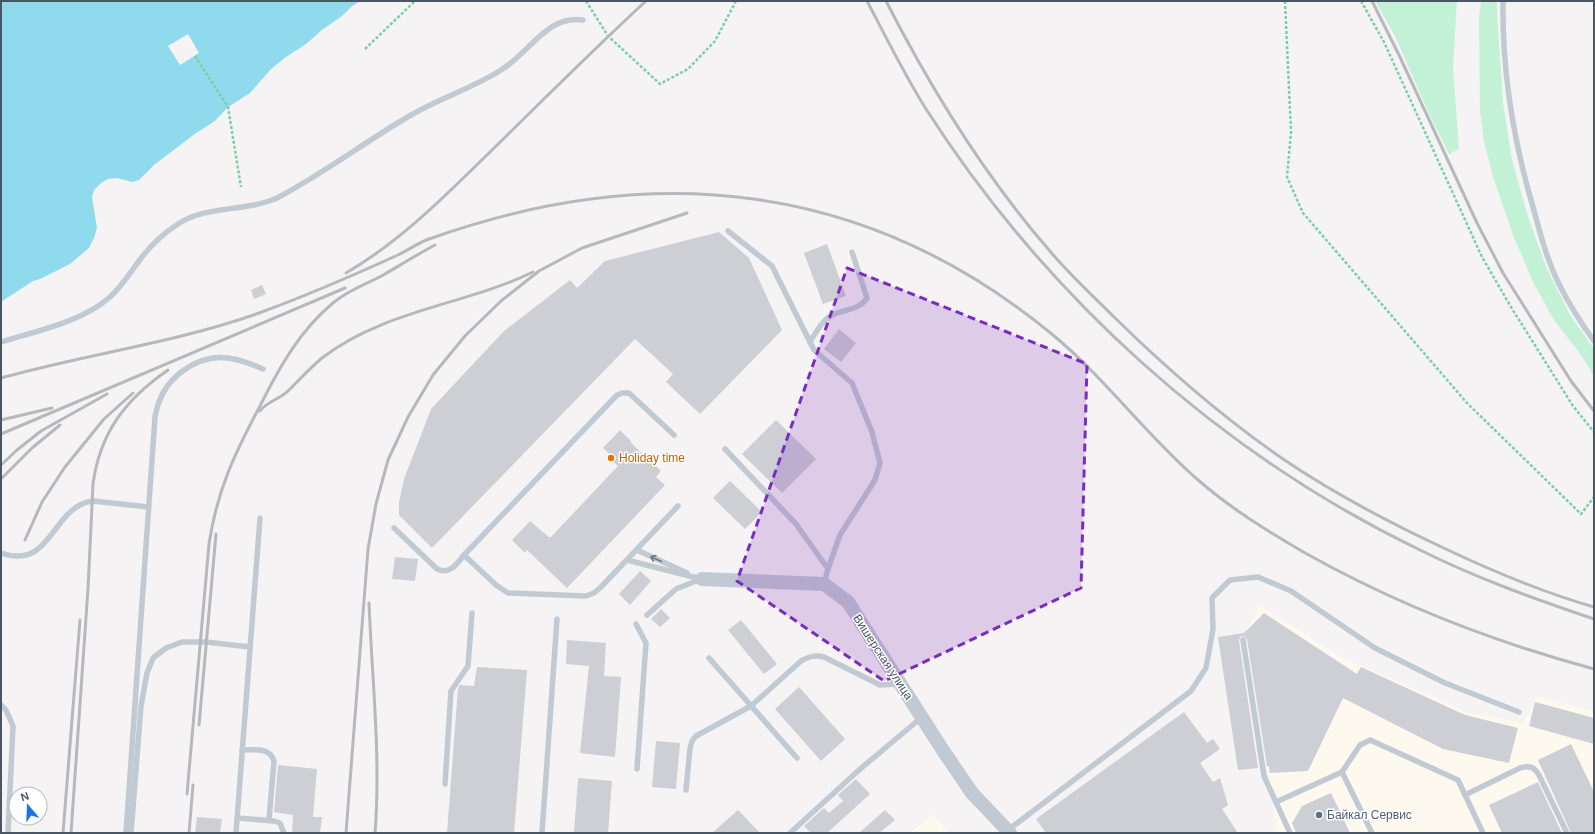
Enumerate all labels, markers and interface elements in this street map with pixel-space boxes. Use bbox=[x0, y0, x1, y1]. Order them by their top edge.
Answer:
place label: Holiday time bbox=[619, 451, 685, 465]
marker: Holiday time bbox=[606, 453, 616, 463]
one-way arrow bbox=[651, 555, 663, 562]
street label: Вишерская улица bbox=[850, 612, 916, 702]
north arrow bbox=[8, 786, 48, 826]
text: N bbox=[19, 790, 31, 804]
place label: Байкал Сервис bbox=[1327, 808, 1412, 822]
marker: Байкал Сервис bbox=[1314, 810, 1324, 820]

